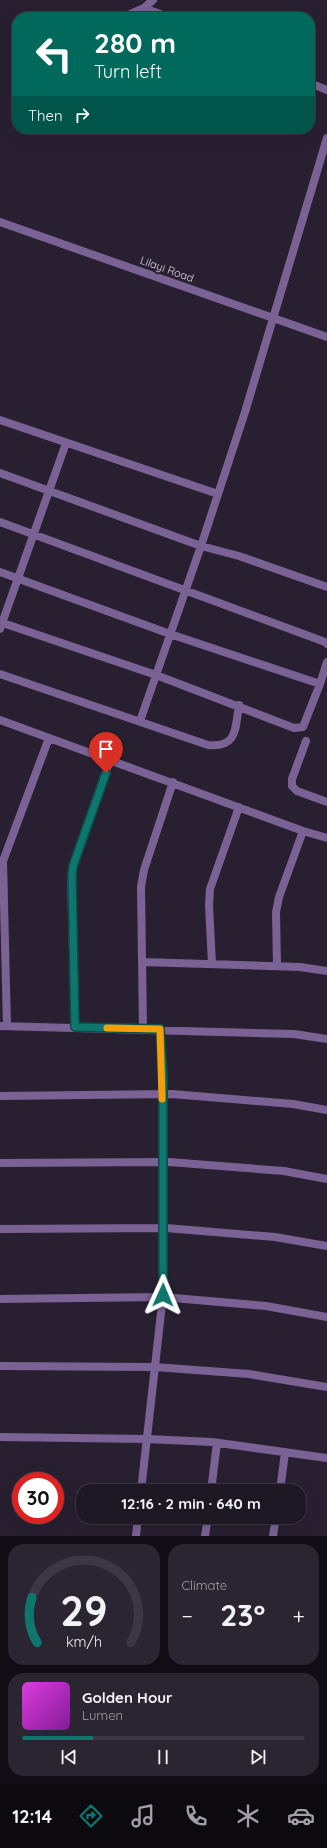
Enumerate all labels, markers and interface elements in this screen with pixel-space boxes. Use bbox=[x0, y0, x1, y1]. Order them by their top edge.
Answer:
text: 280 m bbox=[94, 25, 176, 60]
icon: left bbox=[28, 28, 80, 80]
text: Turn left bbox=[94, 60, 162, 83]
icon: right bbox=[71, 104, 93, 126]
text: Then bbox=[28, 106, 63, 125]
street label: Lilayi Road bbox=[138, 253, 196, 285]
pin bbox=[89, 732, 123, 773]
icon: arrive bbox=[95, 738, 117, 760]
position arrow bbox=[142, 1274, 184, 1316]
speed limit sign: 30 bbox=[12, 1472, 64, 1524]
text: 12:16 · 2 min · 640 m bbox=[121, 1494, 261, 1513]
text: Climate bbox=[182, 1577, 227, 1593]
text: 29 bbox=[60, 1583, 107, 1635]
text: 23° bbox=[220, 1596, 265, 1634]
text: − bbox=[182, 1602, 193, 1630]
text: + bbox=[293, 1602, 305, 1630]
text: km/h bbox=[66, 1632, 102, 1650]
text: Golden Hour bbox=[82, 1688, 173, 1707]
text: Lumen bbox=[82, 1707, 123, 1723]
icon: previous bbox=[58, 1746, 80, 1768]
icon: pause bbox=[152, 1746, 174, 1768]
icon: next bbox=[247, 1746, 269, 1768]
icon: directions bbox=[77, 1802, 105, 1830]
icon: music bbox=[129, 1802, 157, 1830]
icon: phone bbox=[182, 1802, 210, 1830]
icon: climate bbox=[234, 1802, 262, 1830]
icon: car bbox=[287, 1802, 315, 1830]
text: 12:14 bbox=[12, 1805, 52, 1828]

